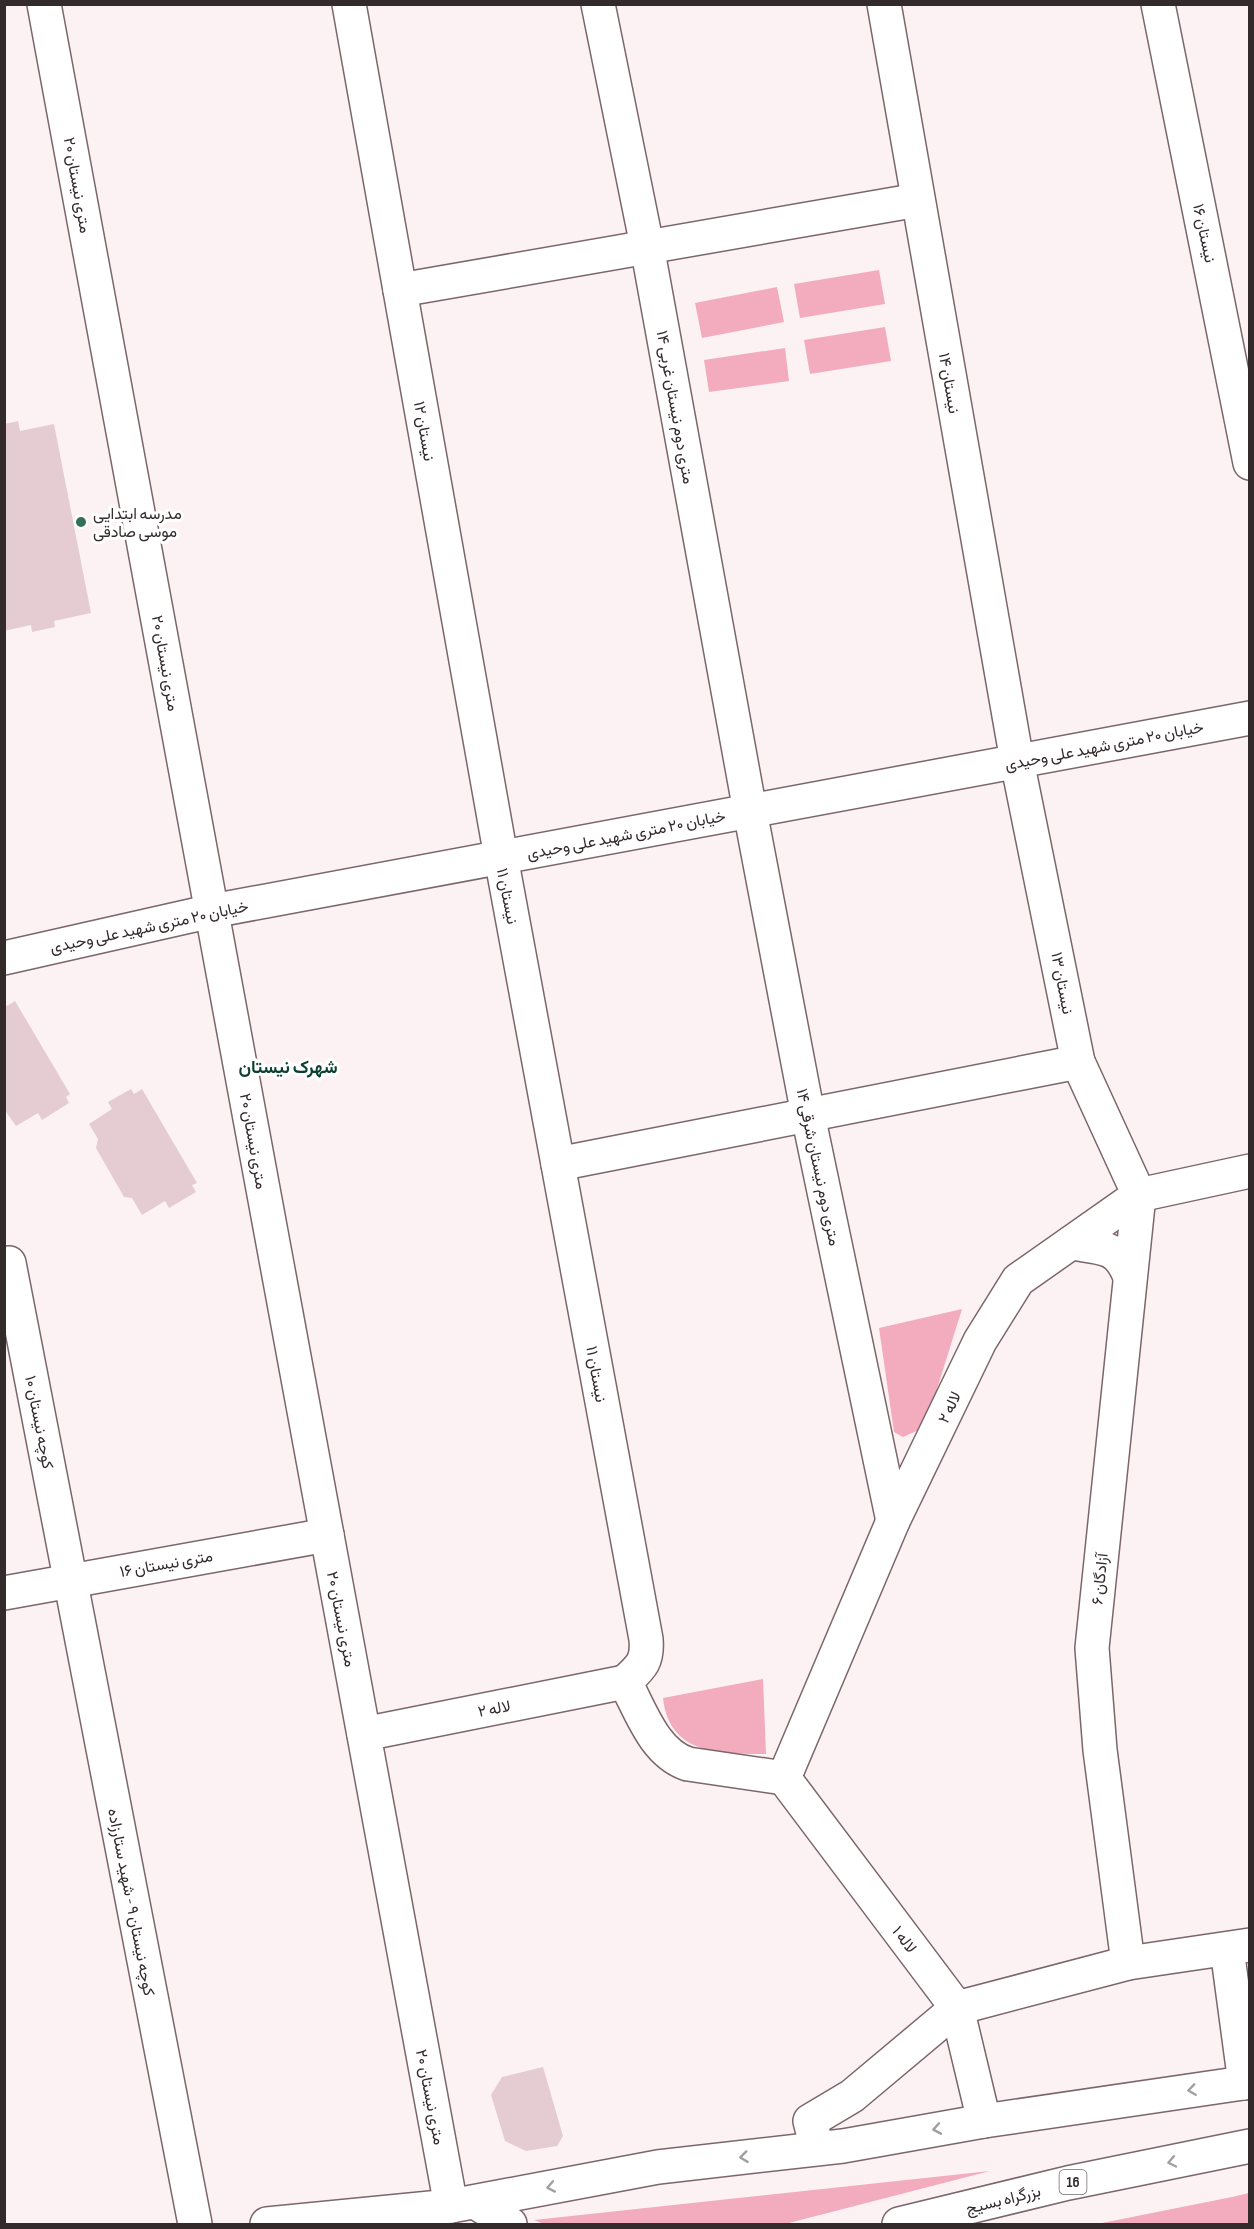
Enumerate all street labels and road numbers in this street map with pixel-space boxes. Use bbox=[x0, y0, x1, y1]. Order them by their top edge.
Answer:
street label: ۲۰ متری نیستان bbox=[59, 136, 94, 235]
street label: نیستان ۱۶ bbox=[1188, 202, 1219, 265]
street label: ۱۴ متری دوم نیستان غربی bbox=[652, 329, 697, 486]
street label: نیستان ۱۴ bbox=[934, 351, 963, 415]
street label: نیستان ۱۲ bbox=[409, 400, 438, 463]
street label: ۲۰ متری نیستان bbox=[147, 614, 182, 713]
street label: خیابان ۲۰ متری شهید علی وحیدی bbox=[1003, 718, 1206, 775]
street label: خیابان ۲۰ متری شهید علی وحیدی bbox=[525, 807, 728, 864]
street label: نیستان ۱۱ bbox=[492, 867, 521, 926]
street label: خیابان ۲۰ متری شهید علی وحیدی bbox=[48, 897, 250, 958]
street label: نیستان ۱۳ bbox=[1046, 951, 1077, 1016]
street label: ۱۴ متری دوم نیستان شرقی bbox=[792, 1087, 843, 1248]
street label: ۲۰ متری نیستان bbox=[235, 1092, 270, 1191]
street label: نیستان ۱۱ bbox=[581, 1345, 610, 1404]
street label: کوچه نیستان ۱۰ bbox=[19, 1374, 57, 1471]
street label: لاله ۲ bbox=[935, 1389, 966, 1427]
street label: ۱۶ متری نیستان bbox=[118, 1547, 214, 1582]
street label: آزادگان ۶ bbox=[1088, 1551, 1113, 1606]
street label: ۲۰ متری نیستان bbox=[322, 1570, 359, 1669]
street label: لاله ۲ bbox=[476, 1697, 512, 1722]
street label: کوچه نیستان ۹ - شهید ستارزاده bbox=[102, 1807, 158, 1998]
street label: لاله ۱ bbox=[887, 1923, 920, 1957]
street label: ۲۰ متری نیستان bbox=[411, 2048, 448, 2147]
road number: 16 bbox=[1060, 2170, 1086, 2194]
street label: بزرگراه بسیج bbox=[964, 2182, 1043, 2220]

